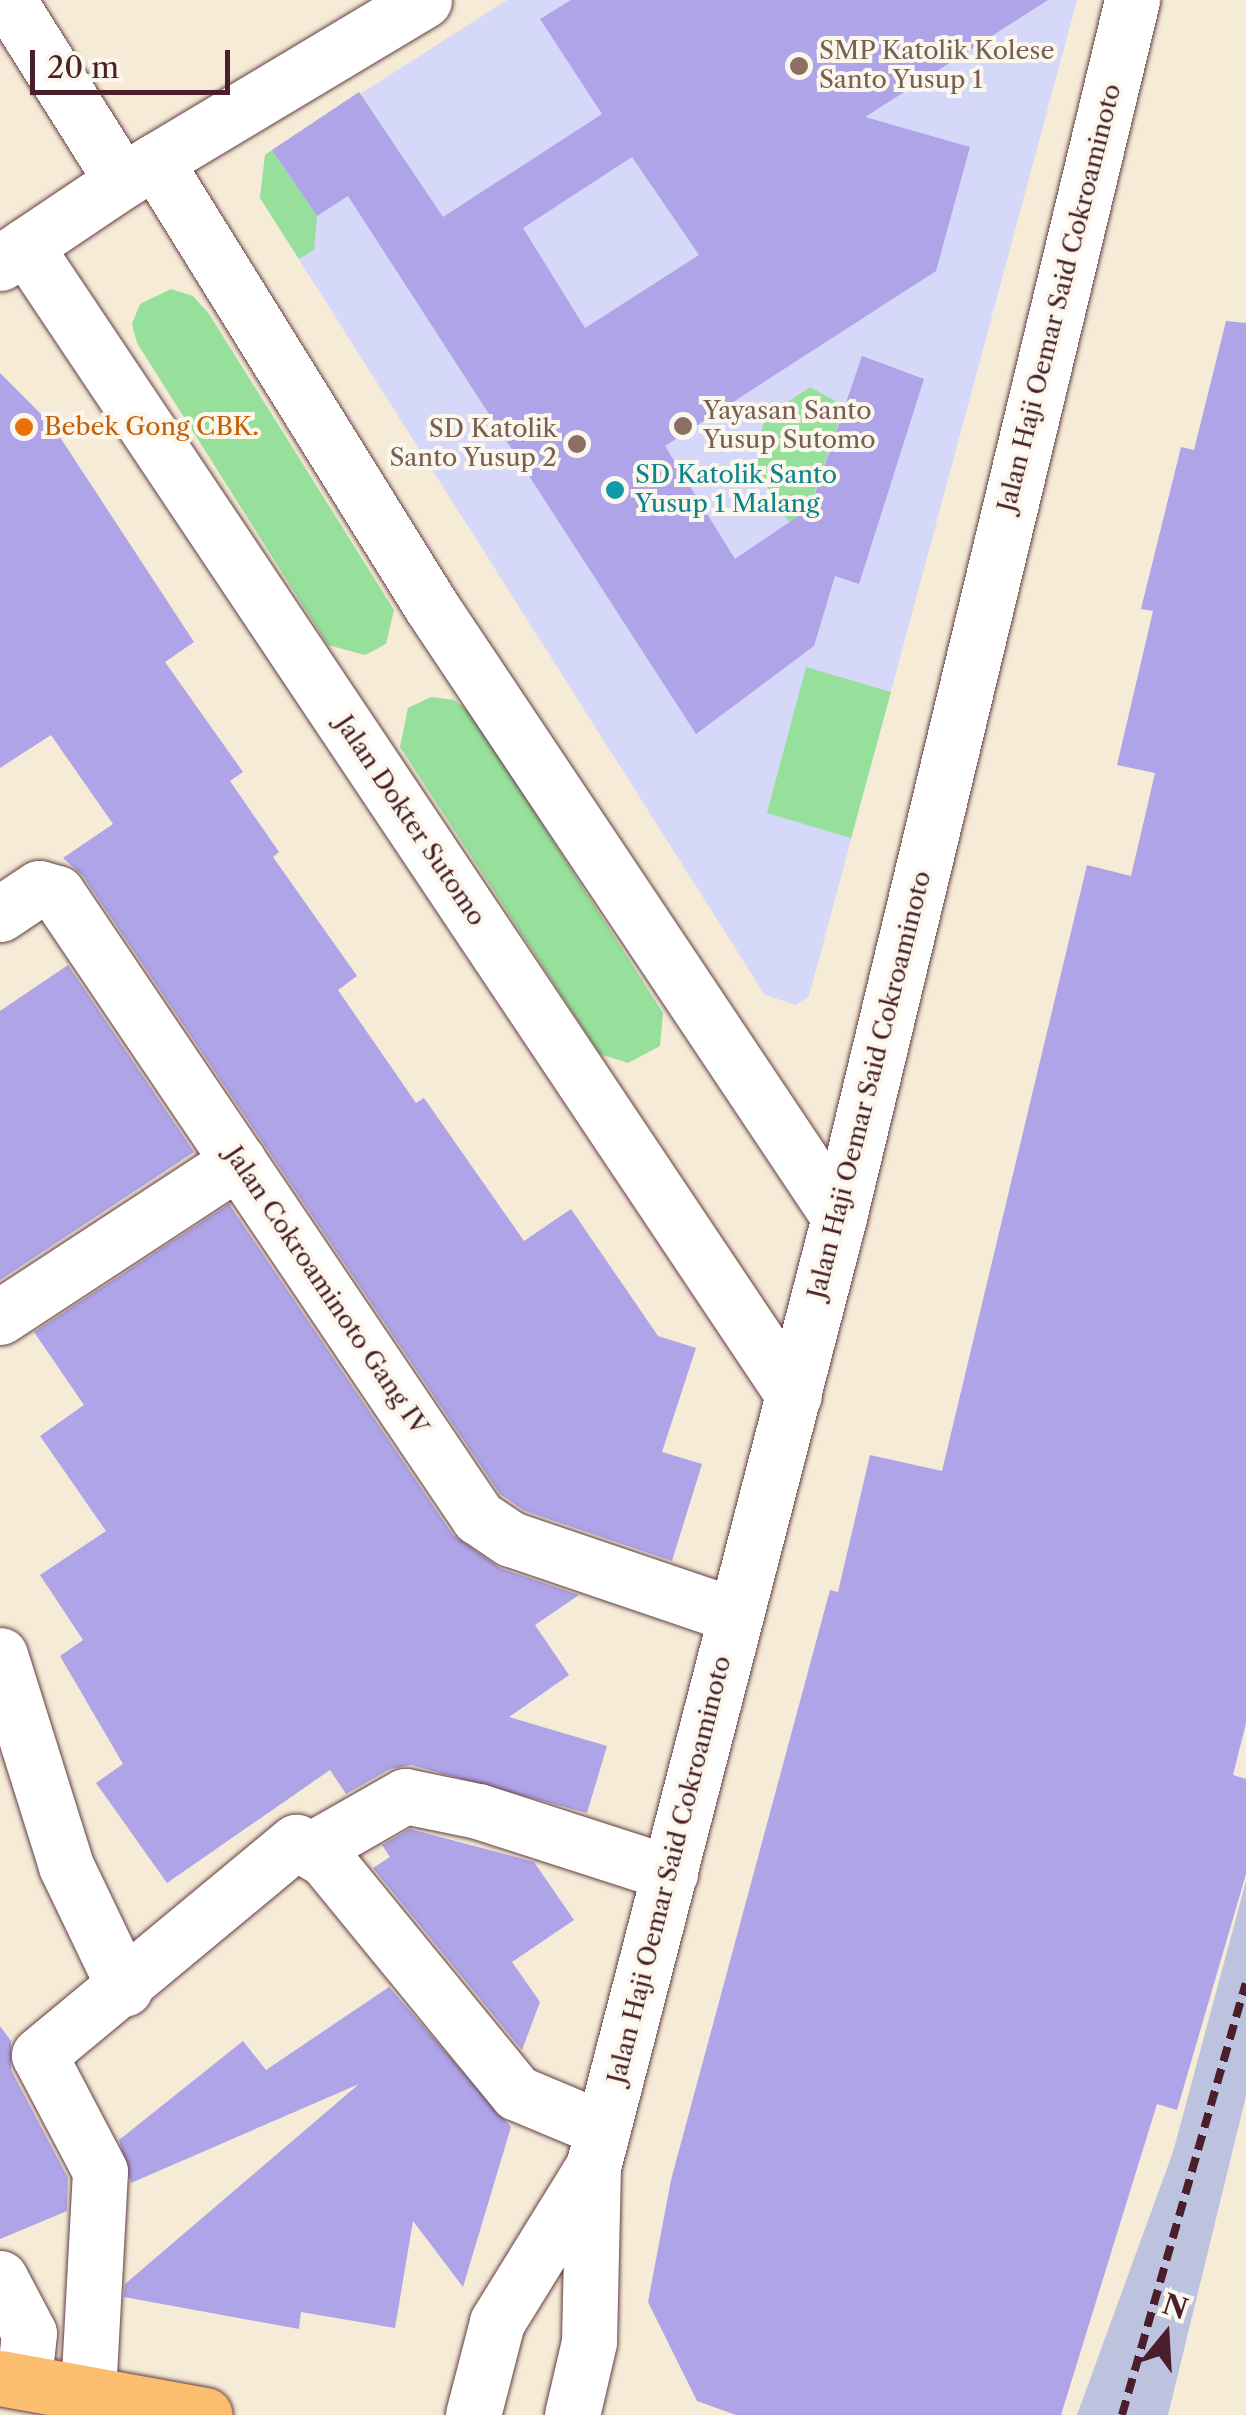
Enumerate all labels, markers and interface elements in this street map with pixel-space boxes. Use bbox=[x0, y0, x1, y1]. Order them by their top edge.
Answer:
scale bar bbox=[35, 30, 235, 92]
place label: SMP Katolik Kolese Santo Yusup 1 bbox=[819, 37, 1056, 96]
text: 20 m bbox=[47, 49, 119, 86]
marker: SMP Katolik Kolese Santo Yusup 1 bbox=[788, 55, 810, 77]
street label: Jalan Haji Oemar Said Cokroaminoto bbox=[992, 81, 1128, 515]
place label: Yayasan Santo Yusup Sutomo bbox=[703, 397, 876, 456]
place label: Bebek Gong CBK. bbox=[44, 412, 259, 442]
place label: SD Katolik Santo Yusup 2 bbox=[389, 415, 557, 474]
marker: Yayasan Santo Yusup Sutomo bbox=[672, 415, 694, 437]
marker: Bebek Gong CBK. bbox=[13, 416, 35, 438]
marker: SD Katolik Santo Yusup 2 bbox=[566, 433, 588, 455]
place label: SD Katolik Santo Yusup 1 Malang bbox=[635, 461, 838, 520]
marker: SD Katolik Santo Yusup 1 Malang bbox=[604, 479, 626, 501]
street label: Jalan Dokter Sutomo bbox=[328, 710, 492, 932]
street label: Jalan Haji Oemar Said Cokroaminoto bbox=[802, 868, 938, 1302]
street label: Jalan Cokroaminoto Gang IV bbox=[218, 1141, 434, 1441]
street label: Jalan Haji Oemar Said Cokroaminoto bbox=[602, 1653, 738, 2087]
north arrow bbox=[1116, 2285, 1216, 2385]
text: N bbox=[1158, 2287, 1192, 2326]

